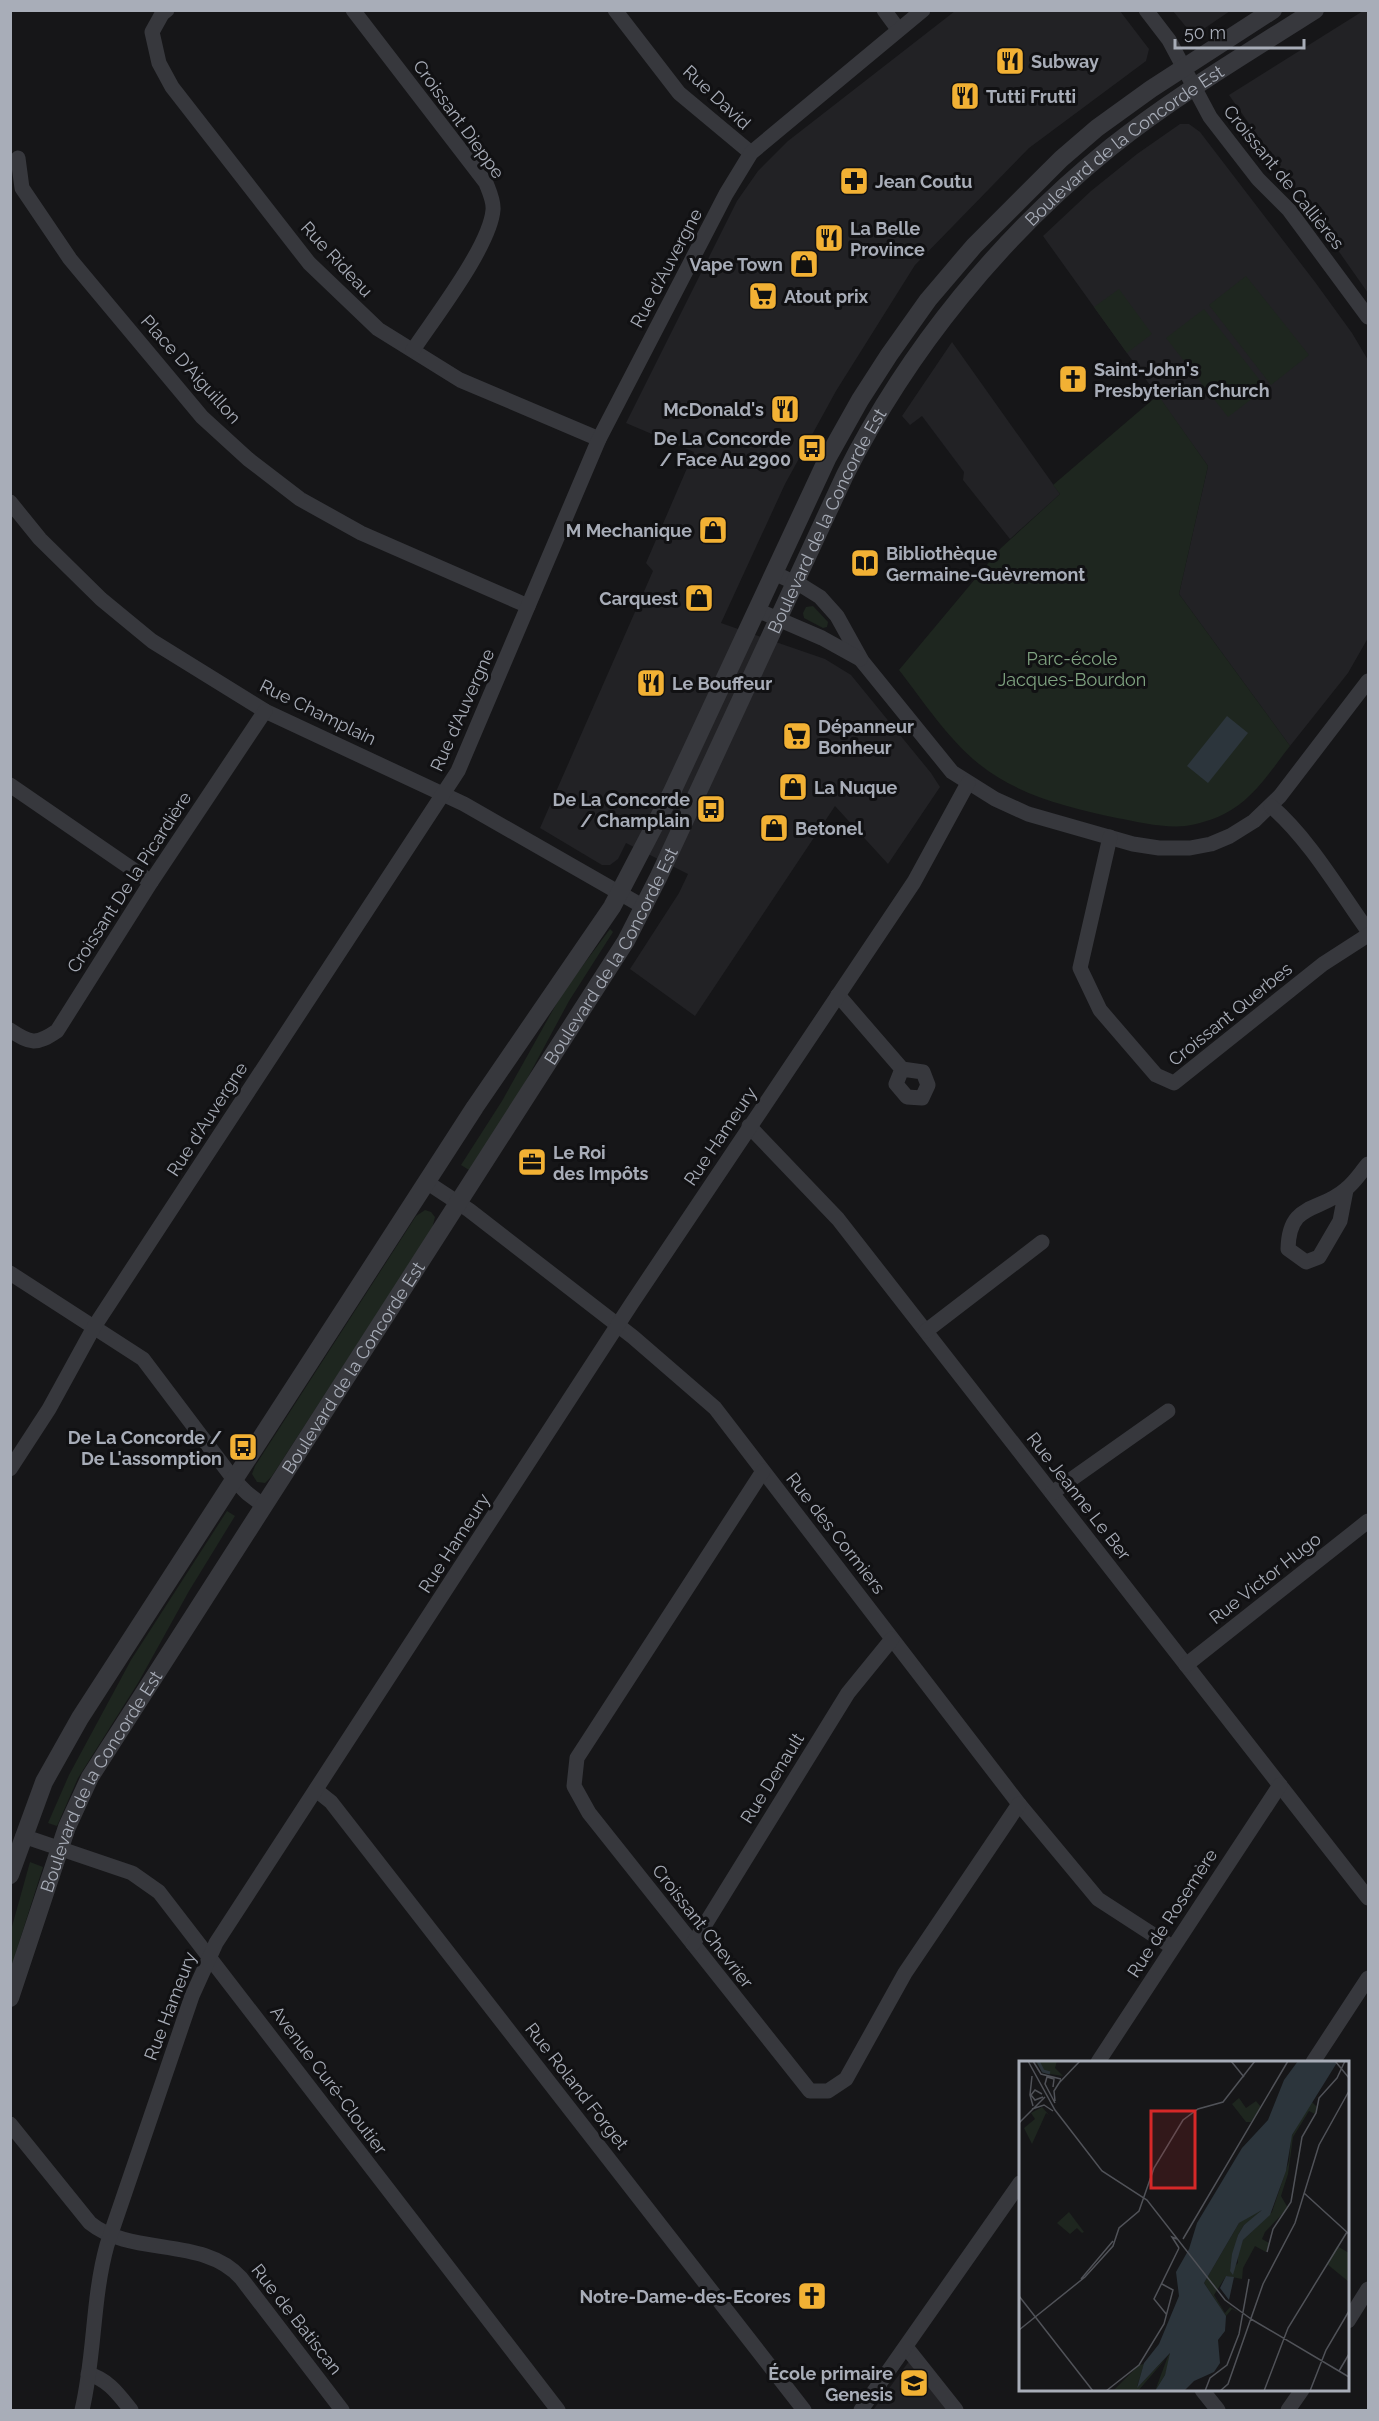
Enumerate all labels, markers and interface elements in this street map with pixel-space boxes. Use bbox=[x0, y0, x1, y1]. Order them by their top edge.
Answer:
scale bar bbox=[1175, 12, 1304, 50]
text: 50 m bbox=[1184, 22, 1226, 43]
restaurant icon: Subway bbox=[994, 45, 1026, 77]
place label: Subway bbox=[1031, 51, 1099, 72]
street label: Croissant Dieppe bbox=[409, 56, 509, 183]
street label: Boulevard de la Concorde Est bbox=[1020, 60, 1227, 230]
street label: Rue David bbox=[679, 61, 755, 133]
restaurant icon: Tutti Frutti bbox=[949, 80, 981, 112]
place label: Tutti Frutti bbox=[986, 86, 1076, 107]
street label: Croissant de Callières bbox=[1219, 101, 1349, 254]
pharmacy icon: Jean Coutu bbox=[838, 165, 870, 197]
place label: Jean Coutu bbox=[875, 171, 972, 192]
street label: Rue d'Auvergne bbox=[626, 205, 706, 331]
street label: Rue Rideau bbox=[297, 217, 377, 301]
place label: La Belle Province bbox=[850, 218, 925, 260]
restaurant icon: La Belle Province bbox=[813, 222, 845, 254]
shop icon: Vape Town bbox=[788, 248, 820, 280]
place label: Vape Town bbox=[690, 254, 783, 275]
supermarket icon: Atout prix bbox=[747, 280, 779, 312]
place label: Atout prix bbox=[784, 286, 869, 307]
street label: Place D'Aiguillon bbox=[137, 310, 245, 428]
place label: Saint-John's Presbyterian Church bbox=[1094, 359, 1270, 401]
church icon: Saint-John's Presbyterian Church bbox=[1057, 363, 1089, 395]
restaurant icon: McDonald's bbox=[769, 393, 801, 425]
place label: McDonald's bbox=[663, 399, 764, 420]
street label: Boulevard de la Concorde Est bbox=[763, 404, 890, 636]
place label: De La Concorde / Face Au 2900 bbox=[654, 428, 791, 470]
bus stop icon: De La Concorde / Face Au 2900 bbox=[796, 432, 828, 464]
shop icon: M Mechanique bbox=[697, 514, 729, 546]
place label: M Mechanique bbox=[566, 520, 692, 541]
place label: Bibliothèque Germaine-Guèvremont bbox=[886, 543, 1085, 585]
library icon: Bibliothèque Germaine-Guèvremont bbox=[849, 547, 881, 579]
shop icon: Carquest bbox=[683, 582, 715, 614]
place label: Carquest bbox=[599, 588, 678, 609]
street label: Rue d'Auvergne bbox=[426, 645, 499, 774]
park label: Parc-école Jacques-Bourdon bbox=[998, 648, 1146, 690]
restaurant icon: Le Bouffeur bbox=[635, 667, 667, 699]
place label: Le Bouffeur bbox=[672, 673, 772, 694]
street label: Rue Champlain bbox=[256, 675, 380, 749]
place label: Dépanneur Bonheur bbox=[818, 716, 914, 758]
supermarket icon: Dépanneur Bonheur bbox=[781, 720, 813, 752]
shop icon: La Nuque bbox=[777, 771, 809, 803]
place label: La Nuque bbox=[814, 777, 898, 798]
street label: Croissant De la Picardière bbox=[63, 787, 196, 976]
place label: De La Concorde / Champlain bbox=[553, 789, 690, 831]
bus stop icon: De La Concorde / Champlain bbox=[695, 793, 727, 825]
shop icon: Betonel bbox=[758, 812, 790, 844]
place label: Betonel bbox=[795, 818, 863, 839]
street label: Boulevard de la Concorde Est bbox=[539, 844, 681, 1068]
street label: Croissant Querbes bbox=[1164, 958, 1296, 1070]
street label: Rue d'Auvergne bbox=[162, 1058, 252, 1180]
street label: Rue Hameury bbox=[679, 1083, 761, 1189]
place label: Le Roi des Impôts bbox=[553, 1142, 649, 1184]
office icon: Le Roi des Impôts bbox=[516, 1146, 548, 1178]
street label: Boulevard de la Concorde Est bbox=[277, 1257, 428, 1477]
place label: De La Concorde / De L'assomption bbox=[68, 1427, 222, 1469]
street label: Rue Jeanne Le Ber bbox=[1023, 1428, 1136, 1565]
bus stop icon: De La Concorde / De L'assomption bbox=[227, 1431, 259, 1463]
street label: Rue des Cormiers bbox=[782, 1468, 890, 1598]
street label: Rue Hameury bbox=[414, 1489, 494, 1597]
street label: Rue Victor Hugo bbox=[1205, 1528, 1325, 1628]
street label: Boulevard de la Concorde Est bbox=[36, 1667, 166, 1895]
street label: Rue Denault bbox=[736, 1729, 808, 1827]
street label: Rue de Rosemère bbox=[1123, 1844, 1222, 1981]
street label: Croissant Chevrier bbox=[648, 1860, 758, 1993]
street label: Rue Hameury bbox=[140, 1949, 200, 2063]
street label: Avenue Curé-Cloutier bbox=[266, 2002, 392, 2159]
street label: Rue Roland Forget bbox=[521, 2018, 633, 2154]
inset map bbox=[1019, 2061, 1349, 2391]
street label: Rue de Batiscan bbox=[247, 2260, 347, 2378]
church icon: Notre-Dame-des-Ecores bbox=[796, 2280, 828, 2312]
place label: Notre-Dame-des-Ecores bbox=[580, 2286, 791, 2307]
place label: École primaire Genesis bbox=[768, 2363, 893, 2405]
school or university icon: École primaire Genesis bbox=[898, 2367, 930, 2399]

